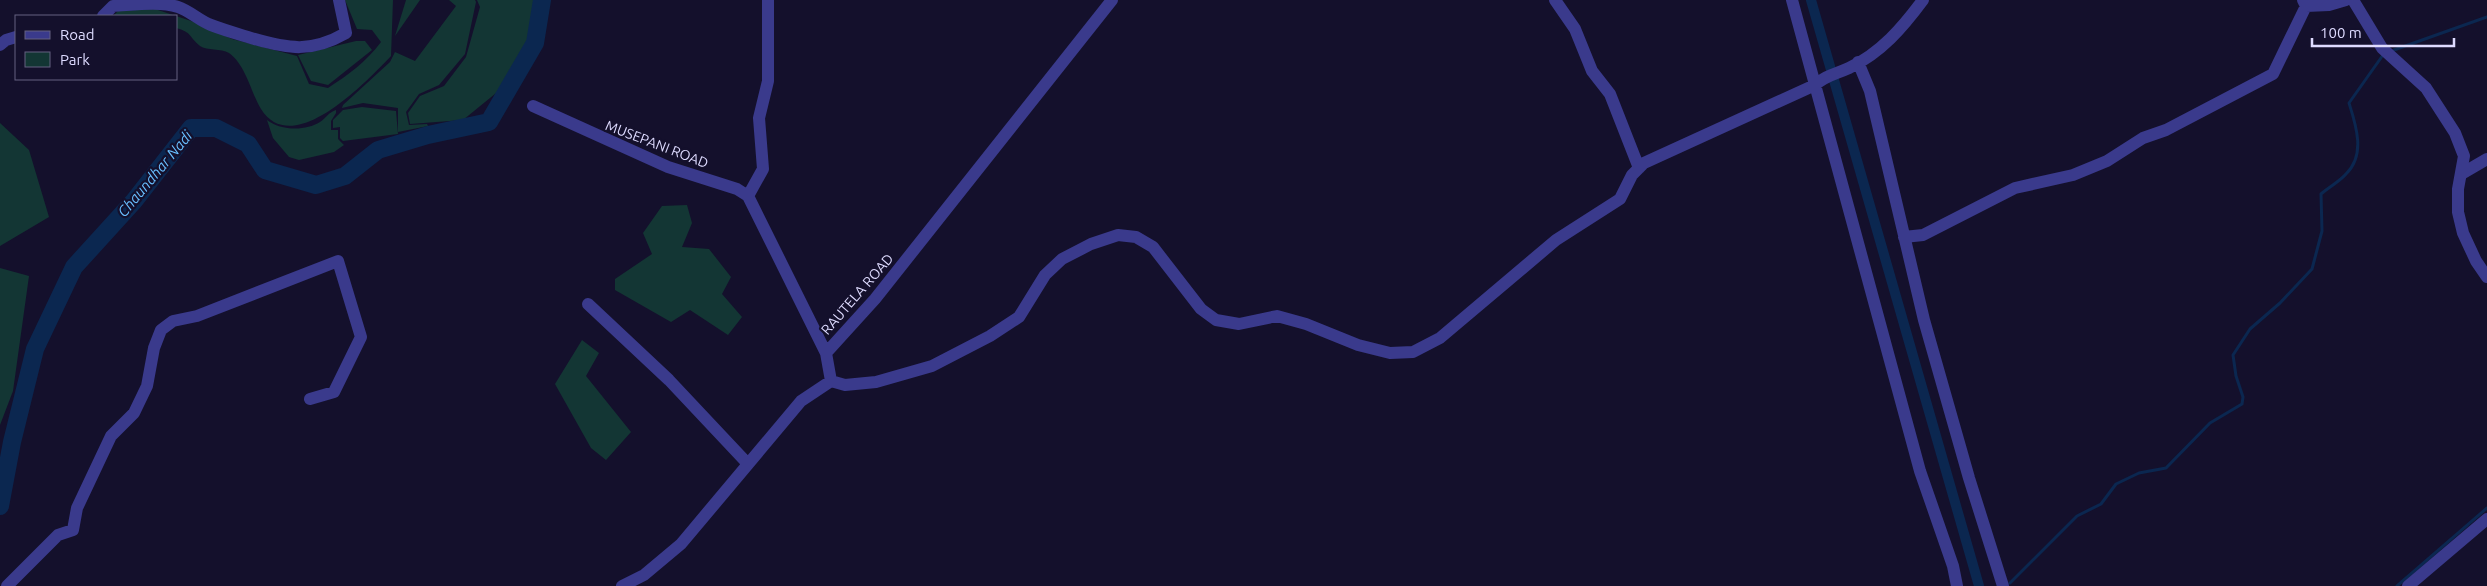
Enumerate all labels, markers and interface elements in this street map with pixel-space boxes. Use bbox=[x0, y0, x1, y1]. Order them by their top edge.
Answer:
legend bbox=[15, 15, 178, 80]
scale bar bbox=[2312, 15, 2454, 47]
text: 100 m bbox=[2320, 24, 2362, 41]
text: Road bbox=[60, 26, 95, 43]
text: Park bbox=[60, 51, 90, 68]
street label: MUSEPANI ROAD bbox=[603, 117, 711, 171]
water label: Chaundhar Nadi bbox=[114, 126, 196, 220]
street label: RAUTELA ROAD bbox=[818, 250, 896, 338]

